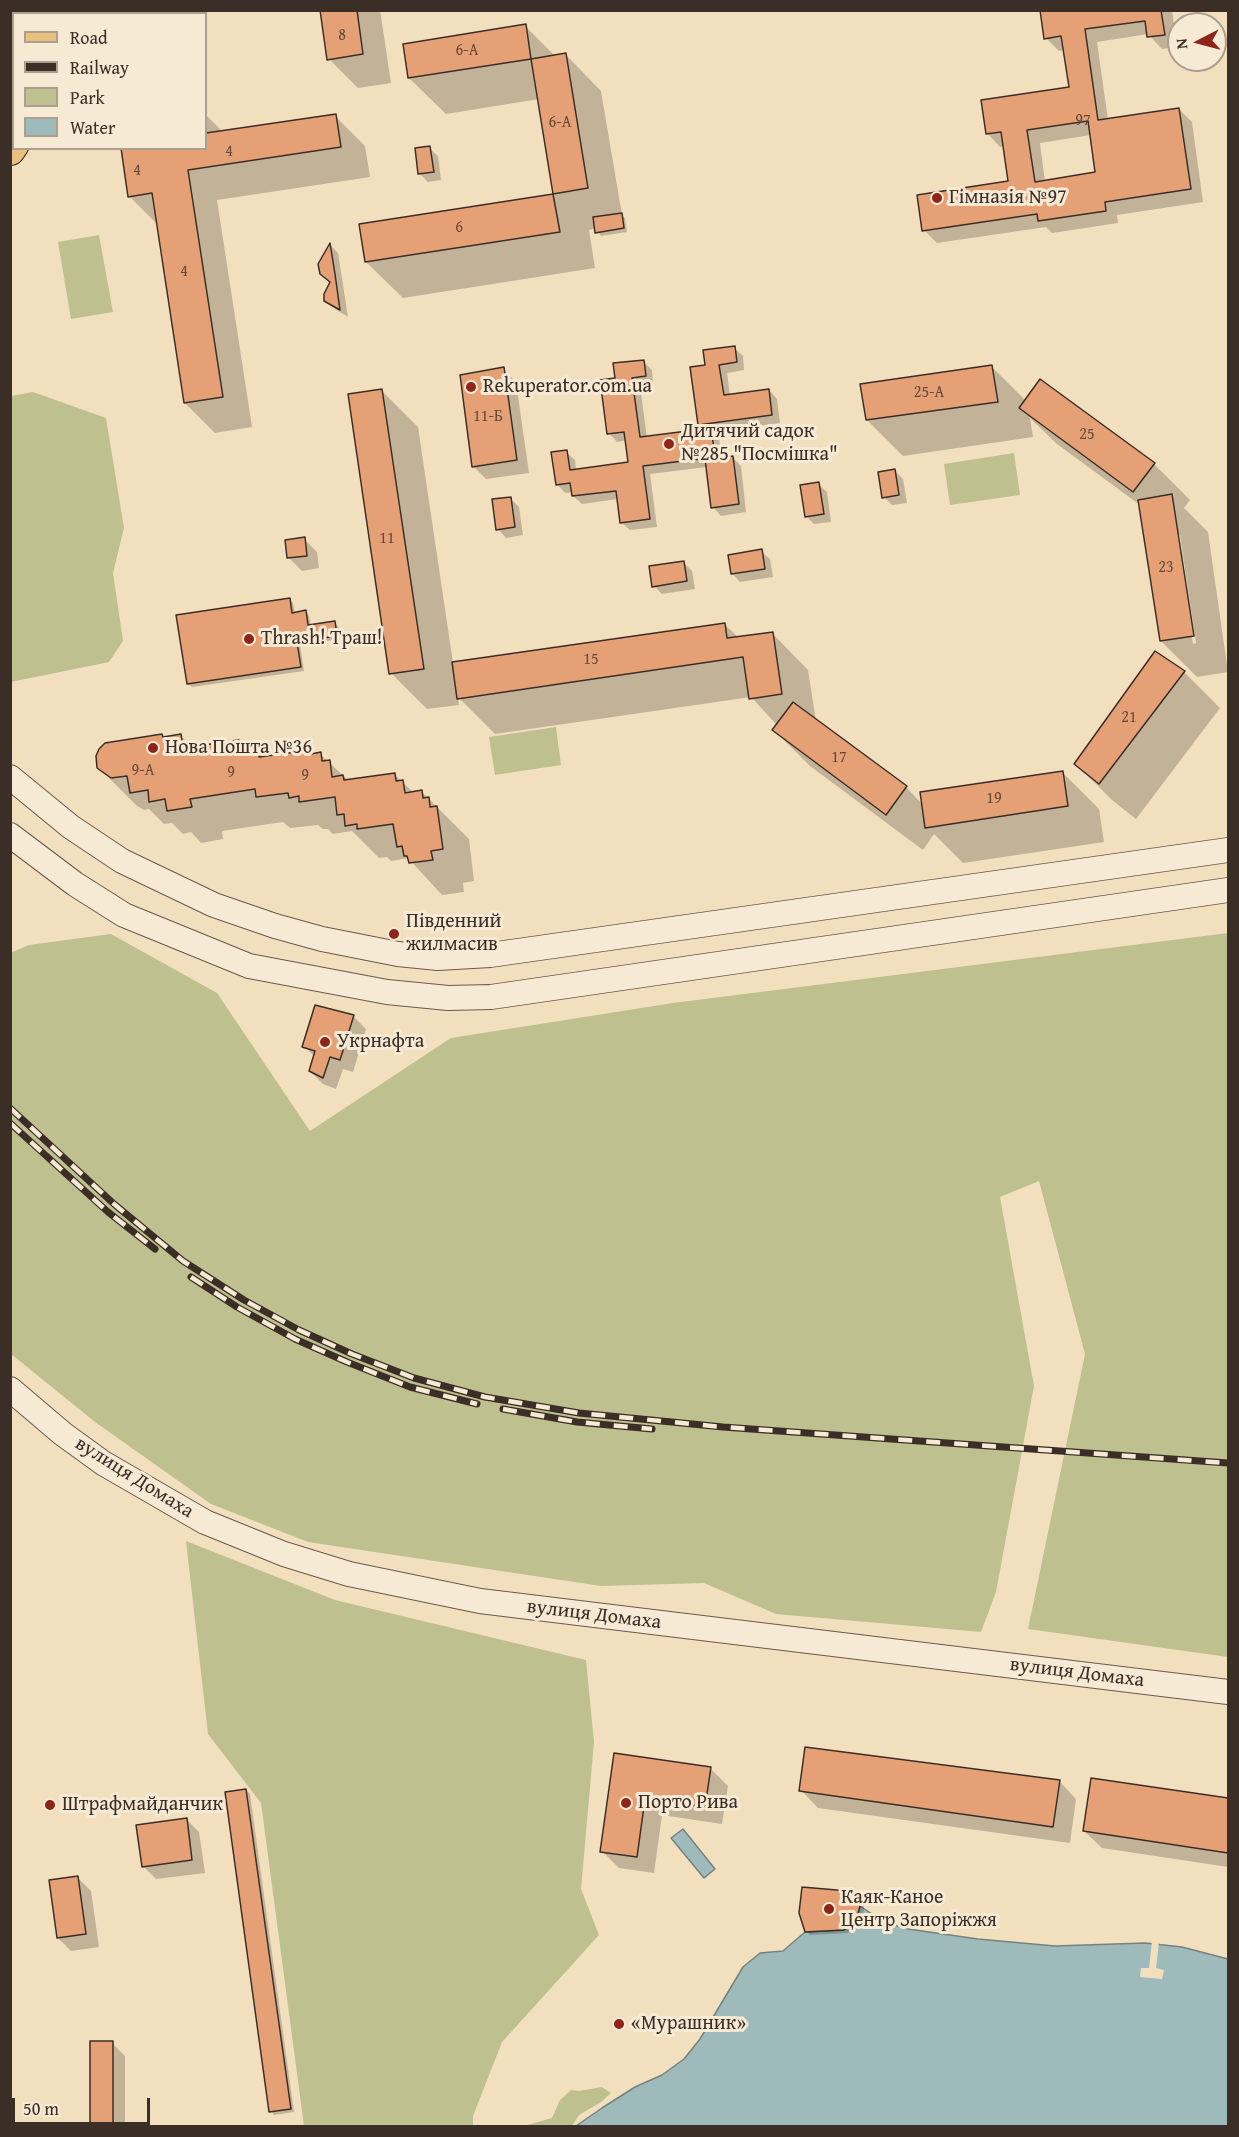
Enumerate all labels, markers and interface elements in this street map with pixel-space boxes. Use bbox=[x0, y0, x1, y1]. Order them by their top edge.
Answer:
legend bbox=[12, 12, 207, 150]
north arrow bbox=[1167, 12, 1227, 72]
text: Road bbox=[70, 24, 108, 51]
house number: 8 bbox=[338, 26, 346, 46]
text: N bbox=[1169, 37, 1194, 50]
house number: 6-А bbox=[456, 41, 478, 61]
text: Railway bbox=[70, 54, 129, 81]
text: Park bbox=[70, 84, 105, 111]
house number: 97 bbox=[1075, 111, 1091, 131]
house number: 6-А bbox=[549, 113, 571, 133]
text: Water bbox=[70, 114, 115, 141]
house number: 4 bbox=[225, 142, 233, 162]
house number: 4 bbox=[133, 161, 141, 181]
place label: Гімназія №97 bbox=[949, 186, 1067, 210]
marker: Гімназія №97 bbox=[930, 191, 944, 205]
house number: 6 bbox=[455, 218, 463, 238]
house number: 4 bbox=[180, 262, 188, 282]
place label: Rekuperator.com.ua bbox=[483, 375, 652, 399]
marker: Rekuperator.com.ua bbox=[464, 380, 478, 394]
house number: 25-А bbox=[914, 383, 944, 403]
house number: 11-Б bbox=[473, 407, 503, 427]
place label: Дитячий садок №285 "Посмішка" bbox=[681, 420, 838, 467]
house number: 25 bbox=[1079, 425, 1095, 445]
marker: Дитячий садок №285 "Посмішка" bbox=[662, 437, 676, 451]
house number: 11 bbox=[379, 529, 395, 549]
house number: 23 bbox=[1158, 558, 1174, 578]
place label: Thrash! Траш! bbox=[261, 627, 383, 651]
marker: Thrash! Траш! bbox=[242, 632, 256, 646]
house number: 15 bbox=[583, 650, 599, 670]
house number: 21 bbox=[1121, 708, 1137, 728]
place label: Нова Пошта №36 bbox=[165, 736, 312, 760]
marker: Нова Пошта №36 bbox=[146, 741, 160, 755]
house number: 17 bbox=[831, 748, 847, 768]
house number: 9-А bbox=[132, 761, 154, 781]
house number: 9 bbox=[227, 763, 235, 783]
house number: 9 bbox=[301, 766, 309, 786]
house number: 19 bbox=[986, 789, 1002, 809]
place label: Південний жилмасив bbox=[406, 910, 502, 957]
marker: Південний жилмасив bbox=[387, 927, 401, 941]
place label: Укрнафта bbox=[337, 1030, 424, 1054]
marker: Укрнафта bbox=[318, 1035, 332, 1049]
street label: вулиця Домаха bbox=[70, 1432, 198, 1524]
street label: вулиця Домаха bbox=[525, 1595, 663, 1635]
street label: вулиця Домаха bbox=[1008, 1653, 1146, 1693]
place label: Порто Рива bbox=[638, 1791, 738, 1815]
place label: Штрафмайданчик bbox=[62, 1793, 223, 1817]
marker: Порто Рива bbox=[619, 1796, 633, 1810]
marker: Штрафмайданчик bbox=[43, 1798, 57, 1812]
place label: Каяк-Каное Центр Запоріжжя bbox=[841, 1886, 997, 1933]
marker: Каяк-Каное Центр Запоріжжя bbox=[822, 1902, 836, 1916]
place label: «Мурашник» bbox=[631, 2012, 746, 2036]
marker: «Мурашник» bbox=[612, 2017, 626, 2031]
scale bar bbox=[15, 2086, 153, 2124]
text: 50 m bbox=[23, 2095, 59, 2122]

